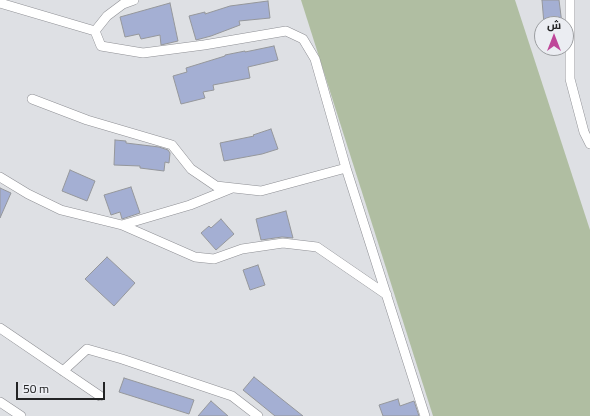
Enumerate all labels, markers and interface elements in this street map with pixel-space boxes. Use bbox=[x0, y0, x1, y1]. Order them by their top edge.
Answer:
text: ش bbox=[547, 15, 561, 35]
north arrow bbox=[534, 16, 574, 56]
scale bar bbox=[18, 374, 107, 400]
text: 50 m bbox=[23, 377, 49, 400]

